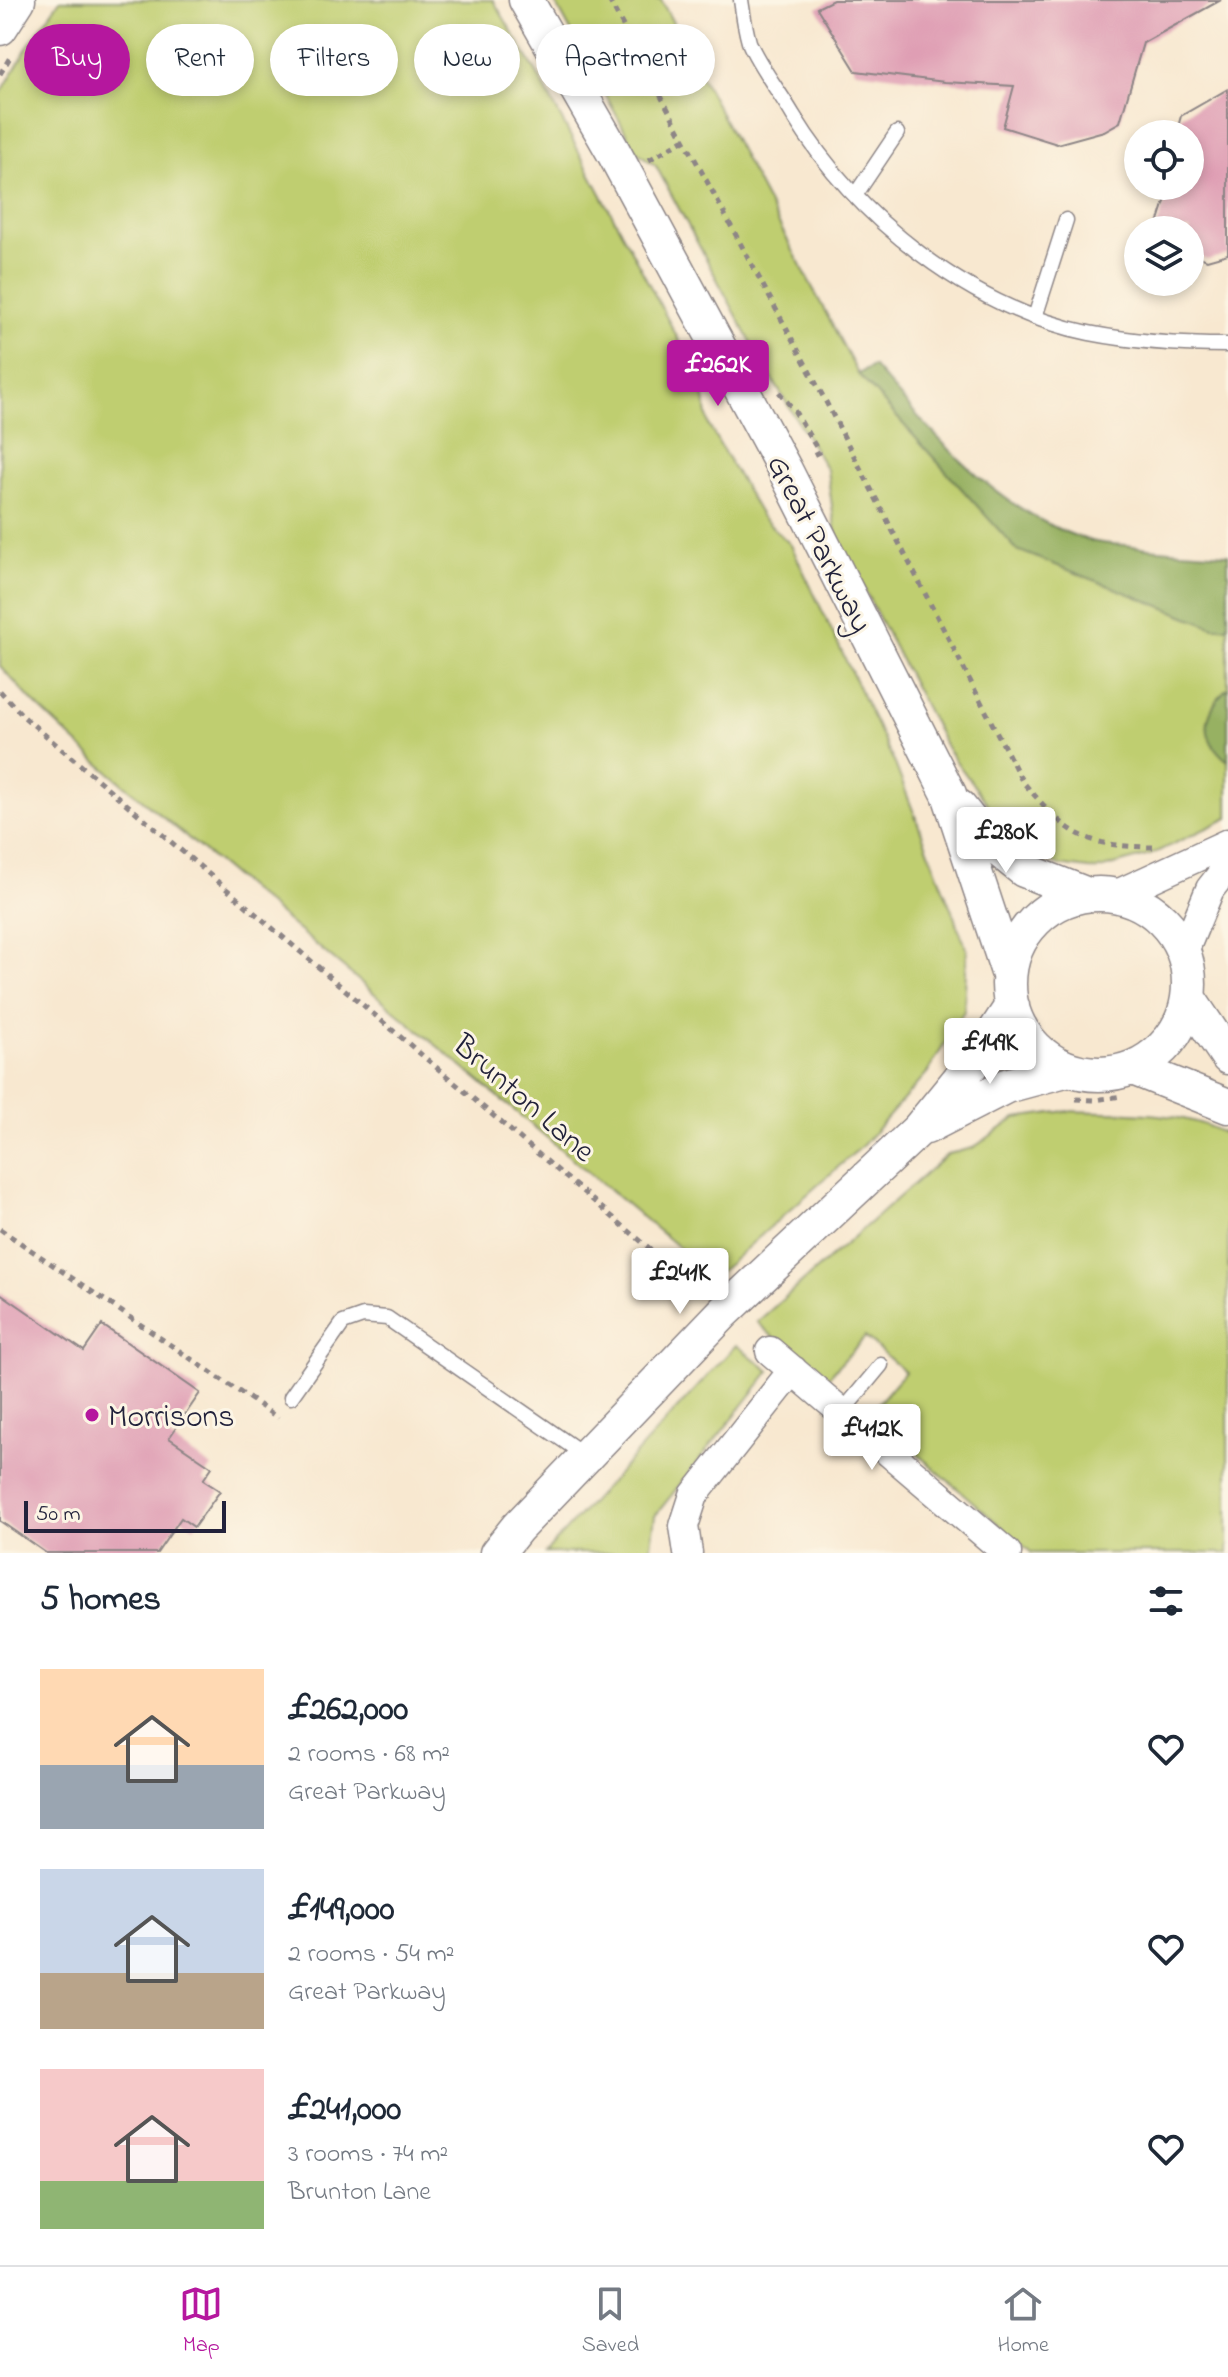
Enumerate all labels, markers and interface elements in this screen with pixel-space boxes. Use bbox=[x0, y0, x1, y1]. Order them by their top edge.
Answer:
chip: Buy bbox=[24, 24, 130, 96]
chip: Rent bbox=[146, 24, 254, 96]
chip: Filters bbox=[270, 24, 398, 96]
chip: New bbox=[414, 24, 520, 96]
chip: Apartment bbox=[536, 24, 715, 96]
map controls bbox=[1124, 120, 1204, 296]
button: locate bbox=[1124, 120, 1204, 200]
button: layers bbox=[1124, 216, 1204, 296]
pin: £262K bbox=[662, 340, 774, 408]
text: £262K bbox=[685, 347, 751, 385]
street label: Great Parkway bbox=[753, 447, 883, 642]
pin: £280K bbox=[950, 807, 1062, 875]
text: £280K bbox=[975, 814, 1037, 852]
pin: £149K bbox=[934, 1018, 1046, 1086]
street label: Brunton Lane bbox=[440, 1024, 605, 1175]
text: £149K bbox=[962, 1025, 1018, 1063]
pin: £241K bbox=[624, 1248, 736, 1316]
text: £241K bbox=[650, 1255, 710, 1293]
place label: Morrisons bbox=[108, 1395, 235, 1442]
pin: £412K bbox=[816, 1404, 928, 1472]
marker: Morrisons bbox=[83, 1406, 101, 1424]
text: £412K bbox=[842, 1411, 902, 1449]
scale bar bbox=[24, 1497, 226, 1533]
text: 50 m bbox=[36, 1499, 81, 1531]
text: 5 homes bbox=[40, 1576, 161, 1626]
icon: filters bbox=[1144, 1579, 1188, 1623]
text: £262,000 bbox=[288, 1686, 408, 1736]
icon: home bbox=[104, 1701, 200, 1797]
icon: heart bbox=[1144, 1727, 1188, 1771]
text: 2 rooms · 68 m² bbox=[288, 1736, 450, 1774]
text: Great Parkway bbox=[288, 1774, 446, 1812]
text: £149,000 bbox=[288, 1886, 394, 1936]
icon: home bbox=[104, 1901, 200, 1997]
icon: heart bbox=[1144, 1927, 1188, 1971]
text: 2 rooms · 54 m² bbox=[288, 1936, 454, 1974]
text: Great Parkway bbox=[288, 1974, 446, 2012]
text: £241,000 bbox=[288, 2086, 401, 2136]
icon: home bbox=[104, 2101, 200, 2197]
icon: heart bbox=[1144, 2127, 1188, 2171]
text: 3 rooms · 74 m² bbox=[288, 2136, 448, 2174]
text: Brunton Lane bbox=[288, 2174, 431, 2212]
tab: Map bbox=[179, 2282, 223, 2362]
tab: Saved bbox=[582, 2282, 639, 2362]
tab: Home bbox=[998, 2282, 1049, 2362]

